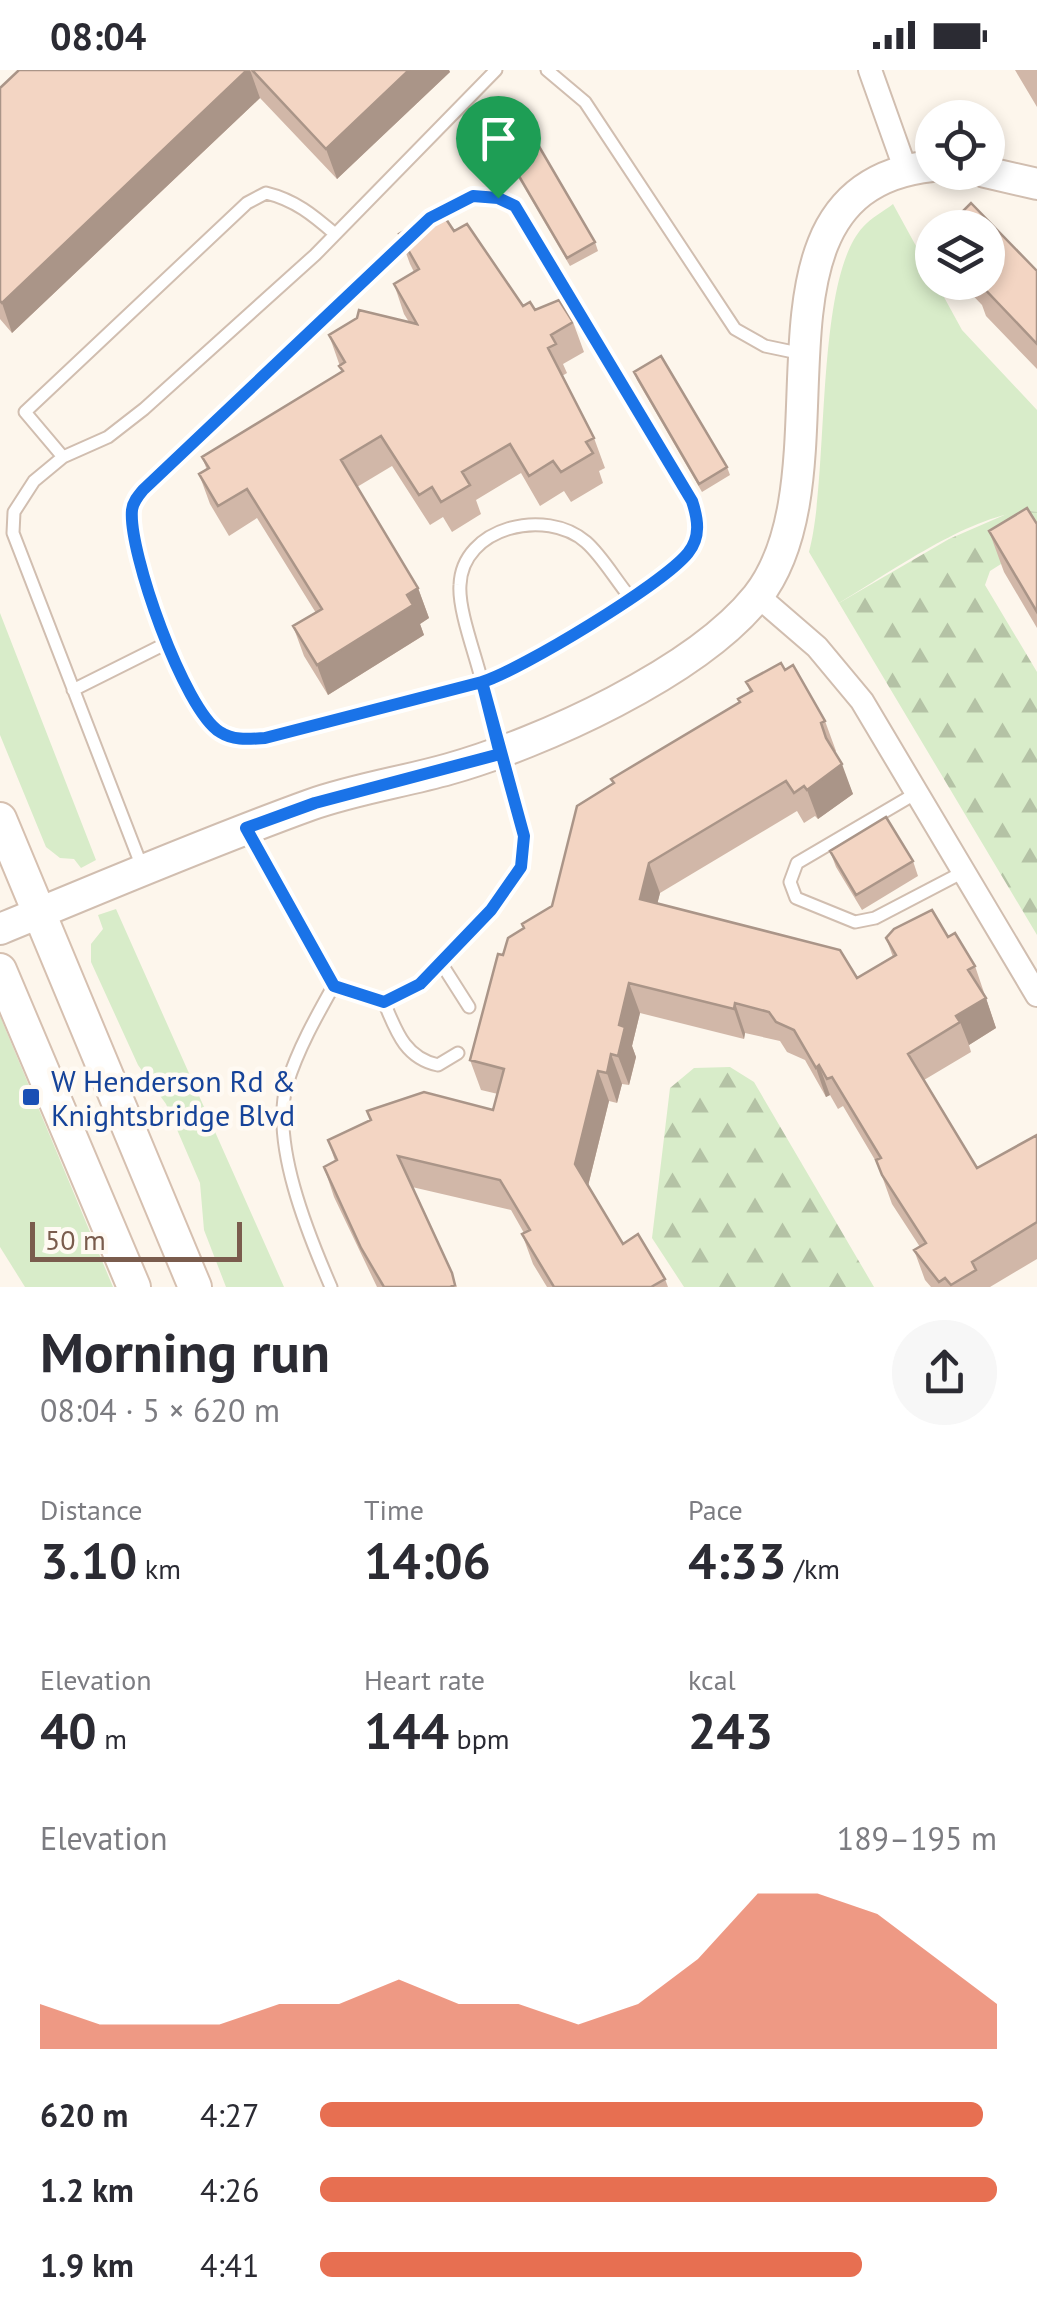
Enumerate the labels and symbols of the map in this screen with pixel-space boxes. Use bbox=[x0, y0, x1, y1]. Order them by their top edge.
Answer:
pin bbox=[456, 96, 541, 199]
place label: W Henderson Rd & Knightsbridge Blvd bbox=[51, 1061, 296, 1134]
marker: W Henderson Rd & Knightsbridge Blvd bbox=[20, 1086, 42, 1108]
scale bar bbox=[30, 1217, 242, 1262]

